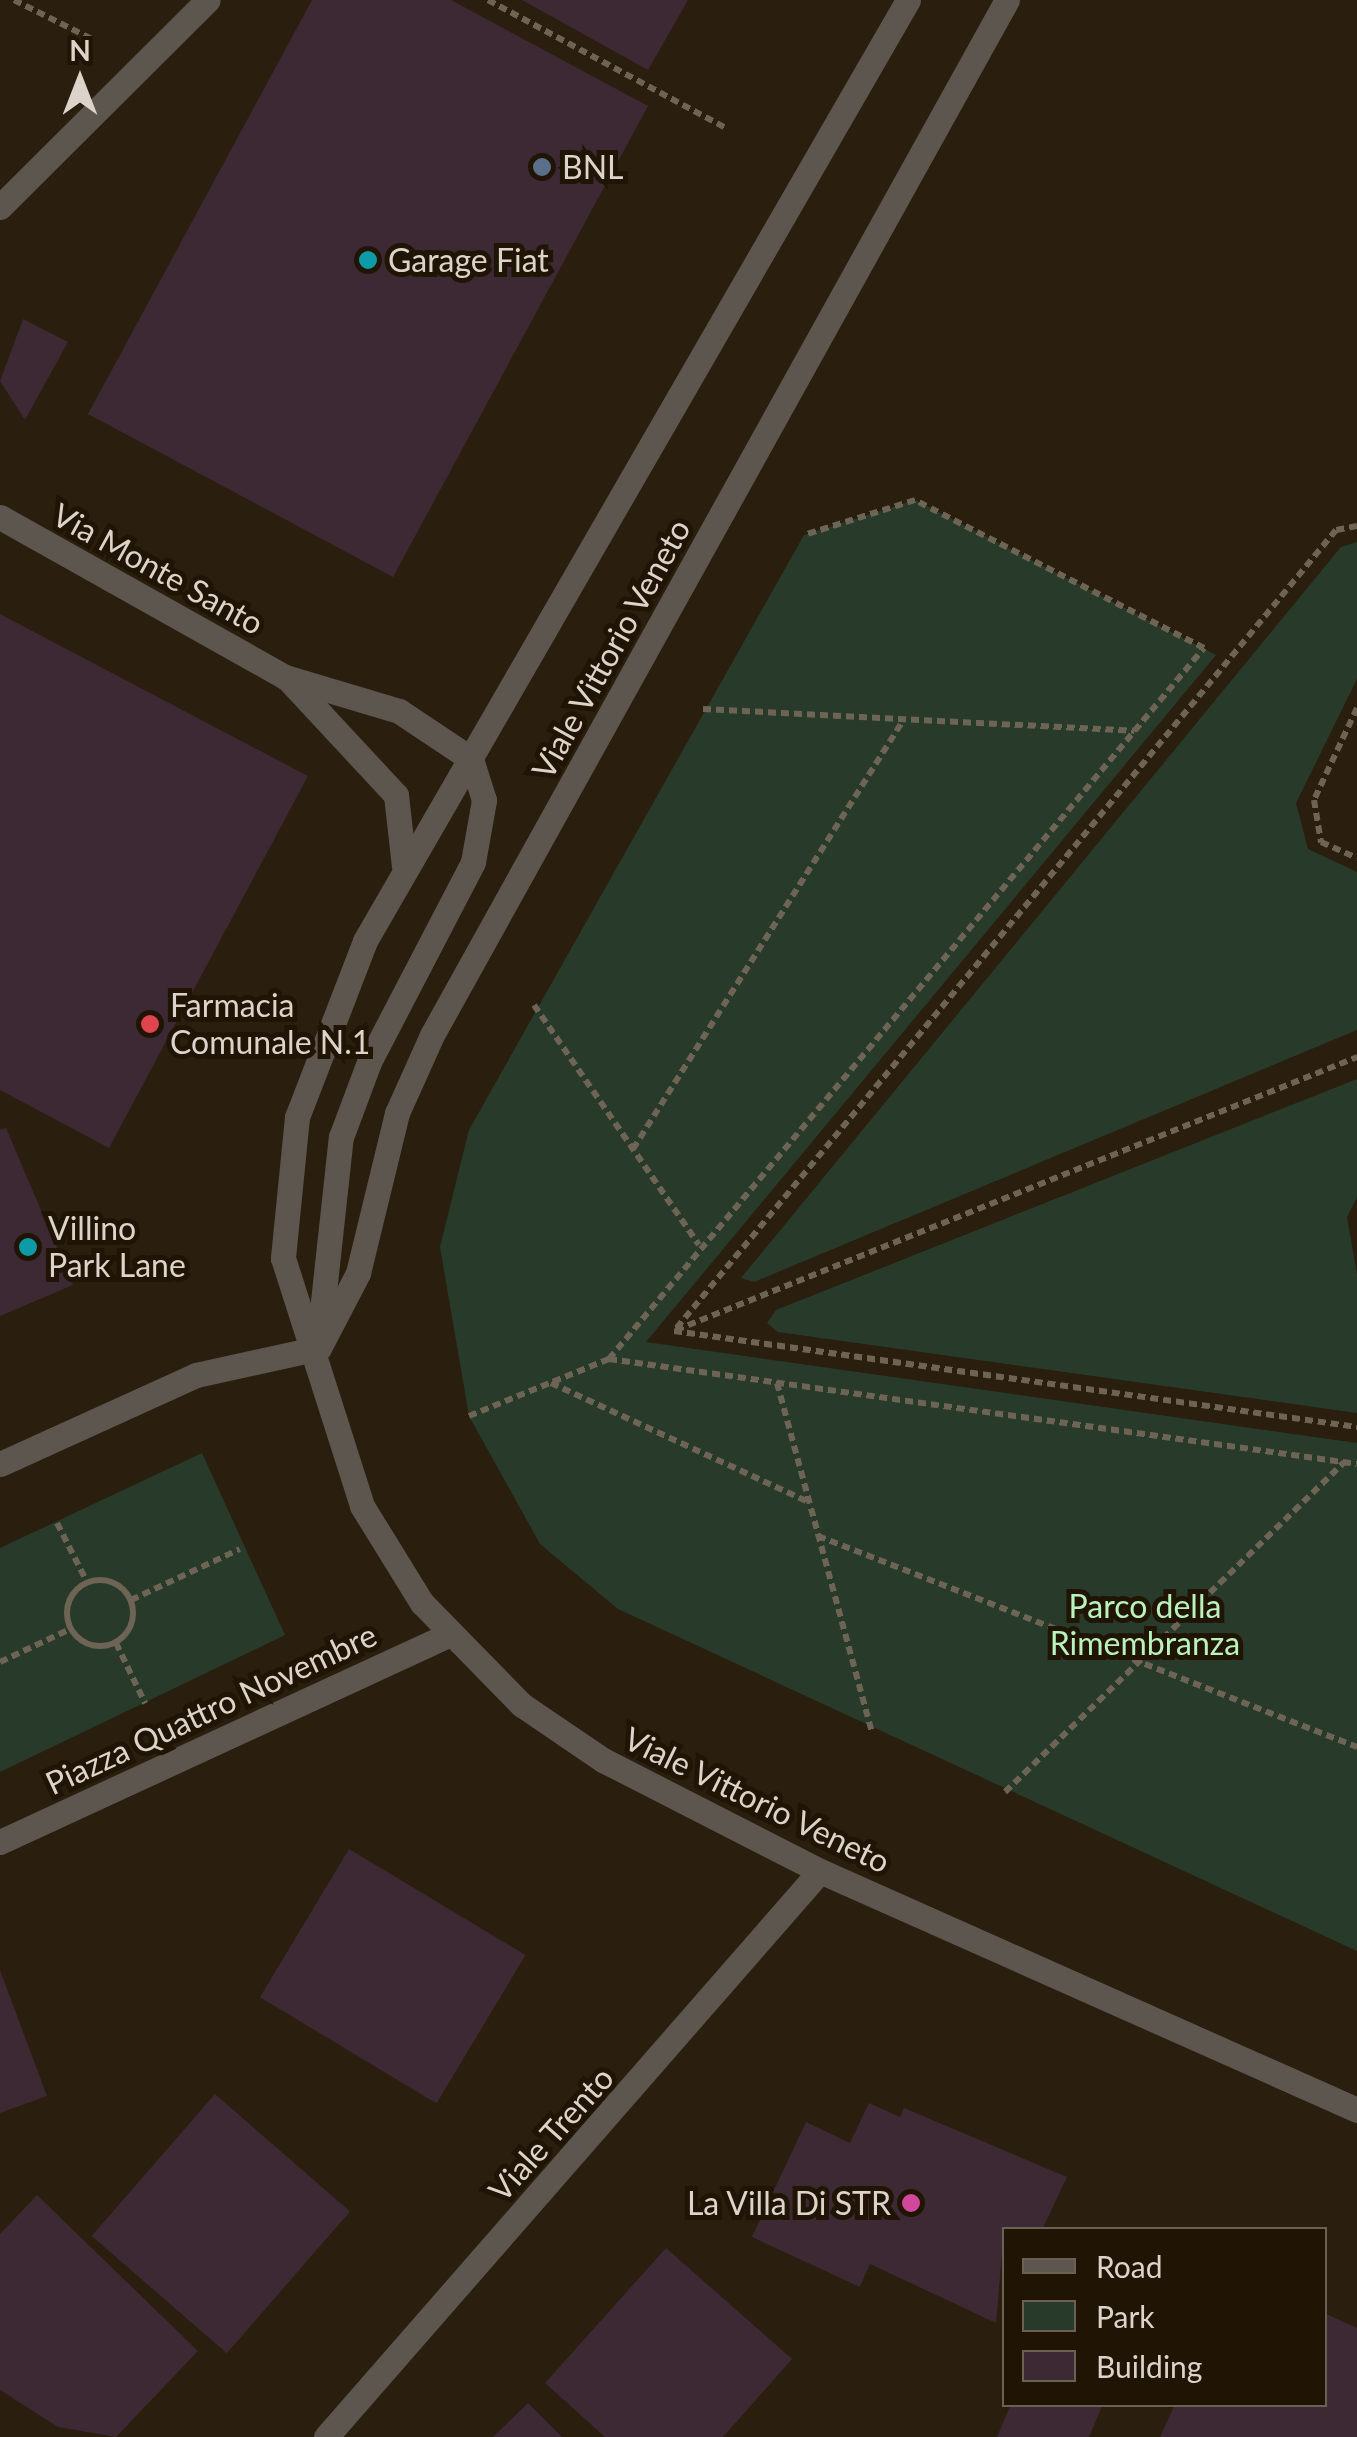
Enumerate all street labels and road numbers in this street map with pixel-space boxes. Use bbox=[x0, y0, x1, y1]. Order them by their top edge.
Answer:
street label: Via Monte Santo bbox=[46, 495, 270, 643]
street label: Viale Vittorio Veneto bbox=[523, 511, 699, 787]
street label: Piazza Quattro Novembre bbox=[40, 1615, 382, 1803]
street label: Viale Vittorio Veneto bbox=[617, 1718, 897, 1882]
street label: Viale Trento bbox=[480, 2059, 622, 2209]

